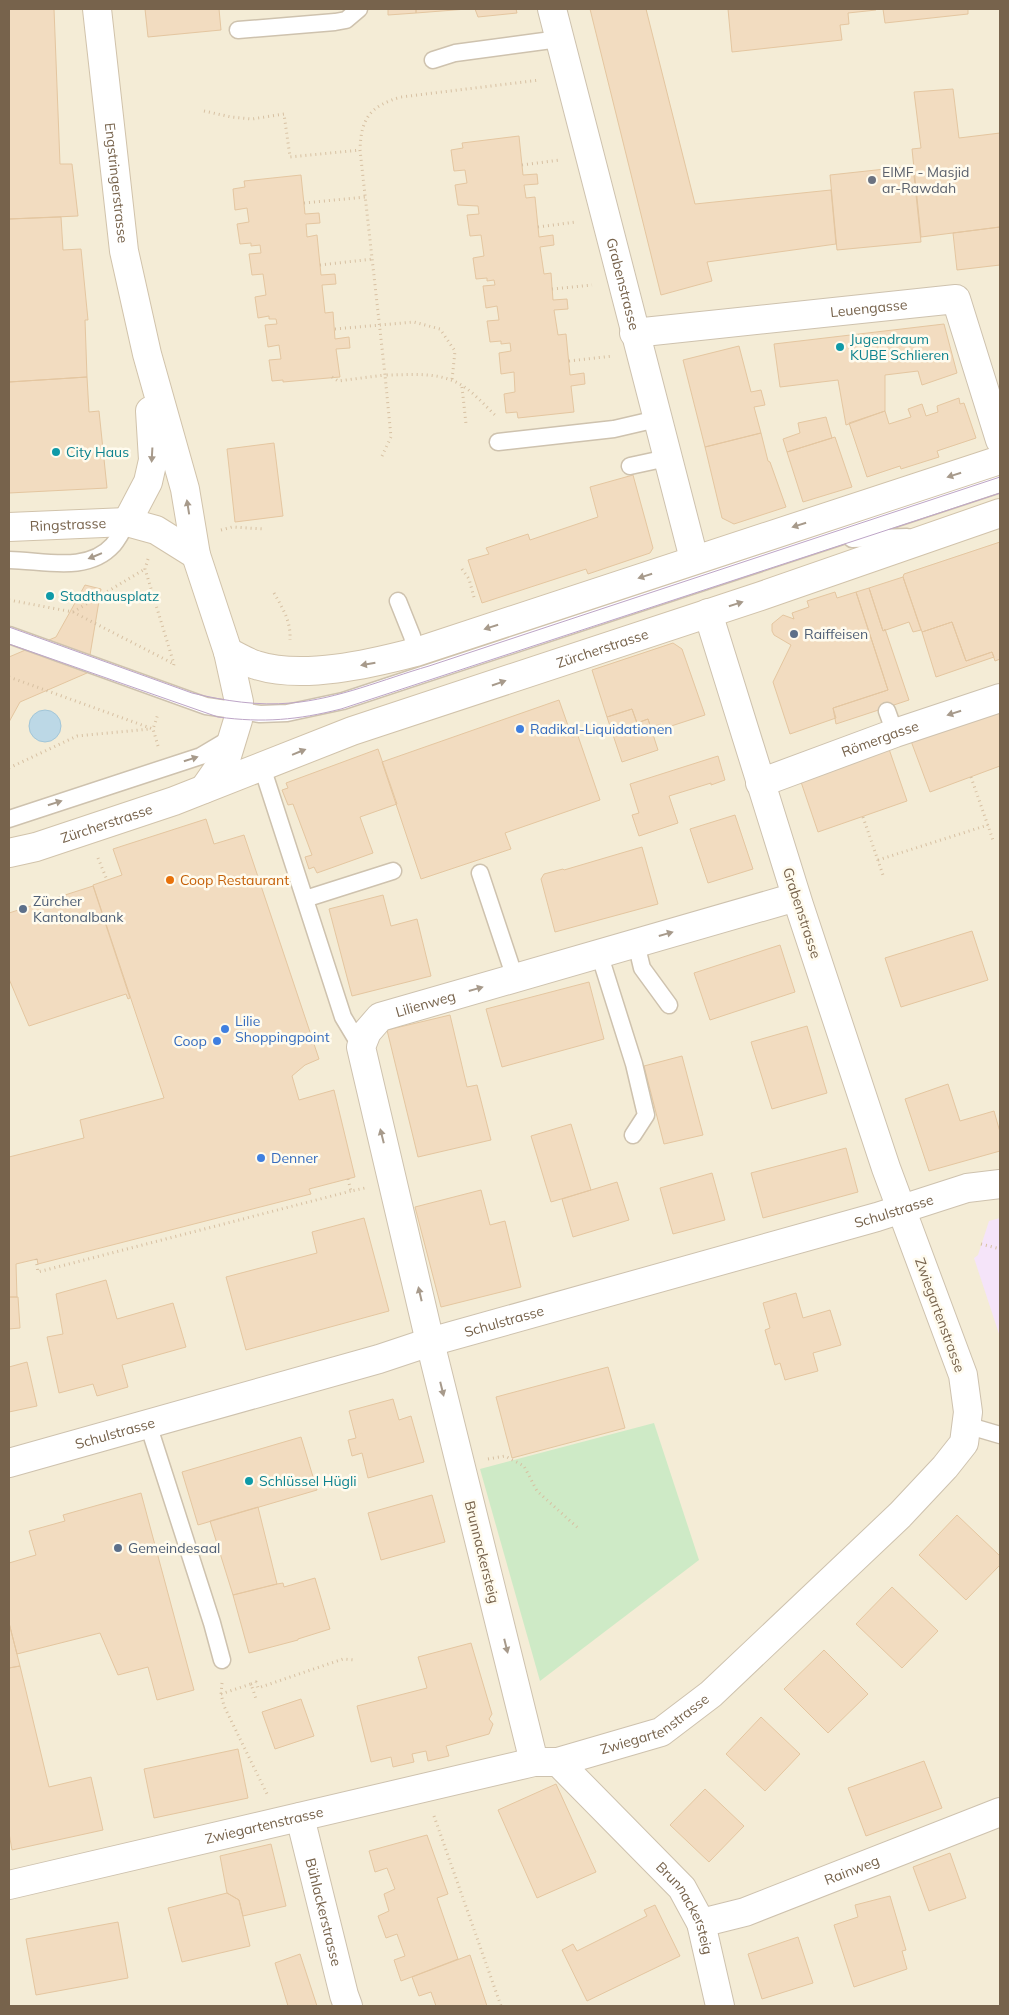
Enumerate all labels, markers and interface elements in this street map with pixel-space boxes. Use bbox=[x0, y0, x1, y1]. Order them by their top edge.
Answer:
street label: Engstringerstrasse bbox=[101, 122, 132, 244]
place label: EIMF - Masjid ar-Rawdah bbox=[882, 163, 969, 197]
marker: EIMF - Masjid ar-Rawdah bbox=[866, 174, 878, 186]
street label: Grabenstrasse bbox=[602, 236, 644, 332]
street label: Leuengasse bbox=[829, 295, 908, 321]
place label: Jugendraum KUBE Schlieren bbox=[850, 330, 949, 364]
marker: Jugendraum KUBE Schlieren bbox=[834, 341, 846, 353]
place label: City Haus bbox=[66, 443, 129, 461]
marker: City Haus bbox=[50, 446, 62, 458]
one-way arrow bbox=[148, 448, 156, 464]
one-way arrow bbox=[946, 471, 961, 479]
one-way arrow bbox=[183, 498, 191, 514]
street label: Ringstrasse bbox=[29, 514, 107, 535]
one-way arrow bbox=[792, 522, 807, 530]
one-way arrow bbox=[88, 553, 102, 561]
one-way arrow bbox=[637, 572, 652, 580]
place label: Stadthausplatz bbox=[60, 587, 159, 605]
marker: Stadthausplatz bbox=[44, 590, 56, 602]
one-way arrow bbox=[729, 600, 744, 607]
one-way arrow bbox=[483, 624, 498, 631]
street label: Zürcherstrasse bbox=[554, 625, 651, 672]
place label: Raiffeisen bbox=[804, 625, 868, 643]
marker: Raiffeisen bbox=[788, 628, 800, 640]
one-way arrow bbox=[360, 660, 376, 668]
one-way arrow bbox=[492, 679, 507, 687]
one-way arrow bbox=[946, 709, 961, 717]
street label: Römergasse bbox=[839, 717, 921, 761]
place label: Radikal-Liquidationen bbox=[530, 720, 672, 738]
marker: Radikal-Liquidationen bbox=[514, 723, 526, 735]
one-way arrow bbox=[292, 748, 307, 756]
one-way arrow bbox=[183, 755, 198, 762]
one-way arrow bbox=[48, 799, 63, 807]
street label: Zürcherstrasse bbox=[58, 800, 155, 847]
street label: Grabenstrasse bbox=[779, 865, 825, 961]
place label: Coop Restaurant bbox=[180, 871, 289, 889]
marker: Coop Restaurant bbox=[164, 874, 176, 886]
place label: Zürcher Kantonalbank bbox=[33, 892, 124, 926]
marker: Zürcher Kantonalbank bbox=[17, 903, 29, 915]
one-way arrow bbox=[658, 930, 673, 938]
one-way arrow bbox=[468, 985, 483, 993]
street label: Lilienweg bbox=[393, 987, 458, 1021]
place label: Lilie Shoppingpoint bbox=[235, 1012, 330, 1046]
marker: Lilie Shoppingpoint bbox=[219, 1023, 231, 1035]
place label: Coop bbox=[174, 1032, 207, 1050]
marker: Coop bbox=[211, 1035, 223, 1047]
one-way arrow bbox=[378, 1128, 386, 1143]
place label: Denner bbox=[271, 1149, 319, 1167]
marker: Denner bbox=[255, 1152, 267, 1164]
street label: Schulstrasse bbox=[852, 1190, 936, 1232]
street label: Zwiegartenstrasse bbox=[911, 1255, 969, 1375]
one-way arrow bbox=[416, 1286, 424, 1301]
street label: Schulstrasse bbox=[462, 1302, 546, 1341]
one-way arrow bbox=[438, 1381, 446, 1396]
street label: Schulstrasse bbox=[73, 1413, 157, 1453]
place label: Schlüssel Hügli bbox=[259, 1472, 357, 1490]
marker: Schlüssel Hügli bbox=[243, 1475, 255, 1487]
street label: Brunnackersteig bbox=[461, 1499, 503, 1605]
place label: Gemeindesaal bbox=[128, 1539, 220, 1557]
marker: Gemeindesaal bbox=[112, 1542, 124, 1554]
one-way arrow bbox=[502, 1639, 510, 1654]
street label: Zwiegartenstrasse bbox=[598, 1690, 713, 1758]
street label: Zwiegartenstrasse bbox=[203, 1803, 325, 1848]
street label: Rainweg bbox=[822, 1851, 882, 1889]
street label: Bühlackerstrasse bbox=[301, 1856, 346, 1968]
street label: Brunnackersteig bbox=[652, 1858, 717, 1956]

